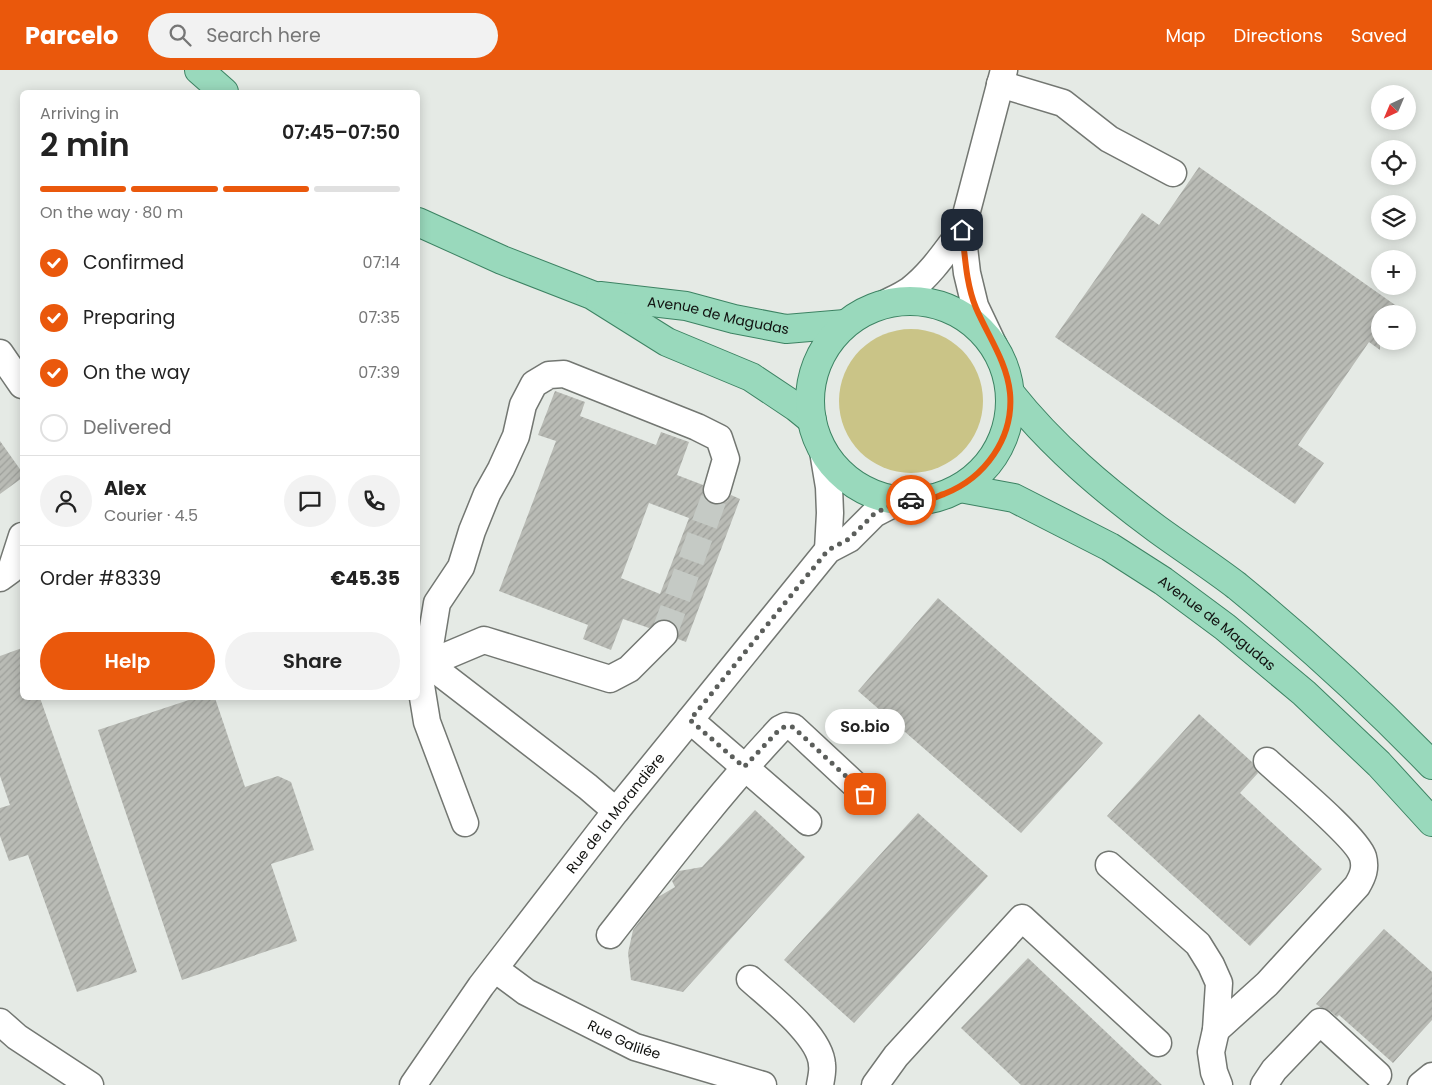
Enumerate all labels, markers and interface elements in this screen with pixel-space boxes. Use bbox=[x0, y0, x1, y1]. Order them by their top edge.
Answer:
search box bbox=[148, 13, 498, 58]
text: Parcelo bbox=[25, 19, 118, 52]
icon: search bbox=[166, 21, 194, 49]
text: Search here bbox=[206, 22, 321, 49]
text: Map bbox=[1166, 23, 1205, 48]
text: Directions bbox=[1233, 23, 1323, 48]
text: Saved bbox=[1351, 23, 1407, 48]
north arrow bbox=[1371, 85, 1416, 130]
map controls bbox=[1371, 85, 1416, 350]
text: Arriving in bbox=[40, 102, 119, 125]
text: 07:45–07:50 bbox=[282, 119, 400, 146]
text: 2 min bbox=[40, 122, 130, 167]
button: locate bbox=[1371, 140, 1416, 185]
button: layers bbox=[1371, 195, 1416, 240]
text: On the way · 80 m bbox=[40, 201, 183, 224]
pin bbox=[941, 209, 983, 251]
icon: home bbox=[948, 216, 976, 244]
icon: check bbox=[40, 249, 68, 277]
text: Confirmed bbox=[83, 249, 184, 276]
button: + bbox=[1371, 250, 1416, 295]
text: 07:14 bbox=[363, 251, 400, 274]
street label: Avenue de Magudas bbox=[646, 292, 791, 339]
icon: check bbox=[40, 304, 68, 332]
text: Preparing bbox=[83, 304, 175, 331]
button: − bbox=[1371, 305, 1416, 350]
text: 07:35 bbox=[358, 306, 400, 329]
icon: check bbox=[40, 359, 68, 387]
text: On the way bbox=[83, 359, 190, 386]
text: 07:39 bbox=[358, 361, 400, 384]
text: Delivered bbox=[83, 414, 172, 441]
button: person bbox=[40, 475, 92, 527]
text: Alex bbox=[104, 475, 146, 502]
button: chat bbox=[284, 475, 336, 527]
button: phone bbox=[348, 475, 400, 527]
courier bbox=[886, 475, 936, 525]
icon: car bbox=[897, 486, 925, 514]
text: Courier · 4.5 bbox=[104, 504, 198, 527]
text: Order #8339 bbox=[40, 565, 161, 592]
text: €45.35 bbox=[330, 565, 400, 592]
street label: Avenue de Magudas bbox=[1154, 571, 1280, 675]
button: Help bbox=[40, 632, 215, 690]
button: Share bbox=[225, 632, 400, 690]
callout: So.bio bbox=[825, 709, 905, 744]
text: So.bio bbox=[840, 715, 890, 738]
street label: Rue de la Morandière bbox=[561, 748, 670, 878]
pin bbox=[844, 773, 886, 815]
icon: bag bbox=[851, 780, 879, 808]
street label: Rue Galilée bbox=[584, 1015, 663, 1064]

